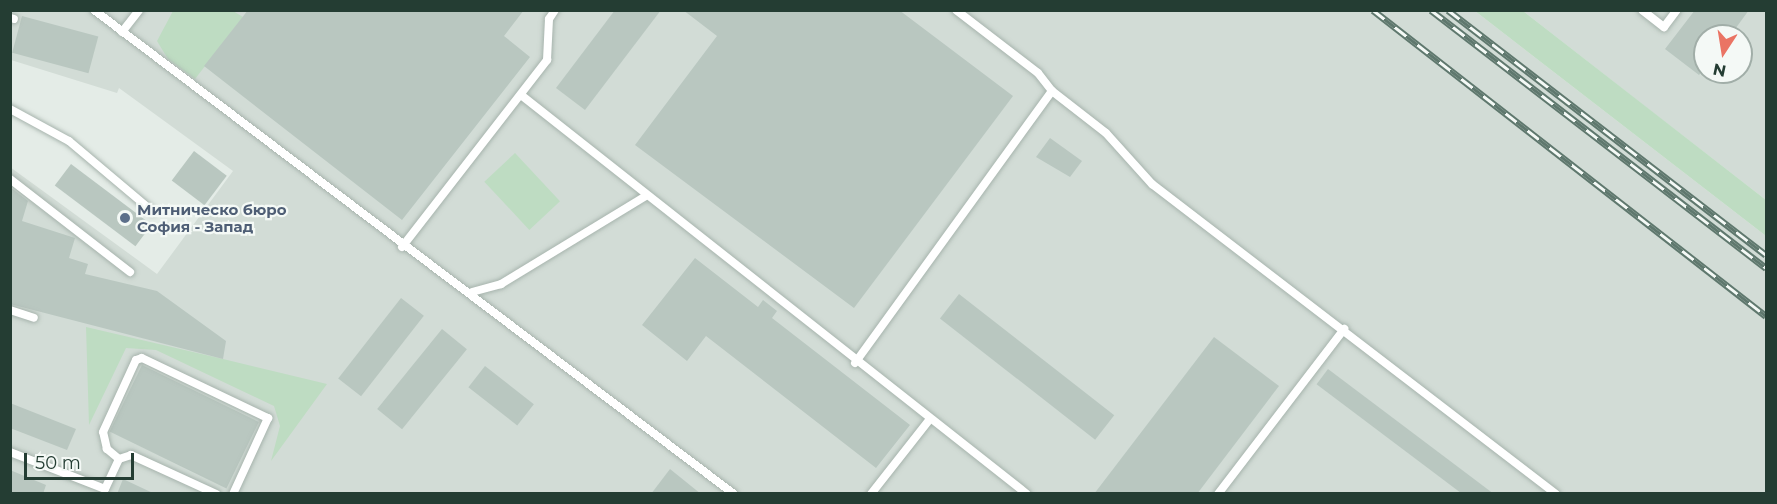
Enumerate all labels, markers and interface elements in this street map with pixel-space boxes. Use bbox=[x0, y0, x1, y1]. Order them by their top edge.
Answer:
north arrow bbox=[1693, 24, 1753, 84]
text: N bbox=[1711, 60, 1728, 81]
place label: Митническо бюро София - Запад bbox=[137, 200, 287, 235]
marker: Митническо бюро София - Запад bbox=[118, 211, 132, 225]
scale bar bbox=[27, 441, 136, 479]
text: 50 m bbox=[35, 452, 81, 474]

